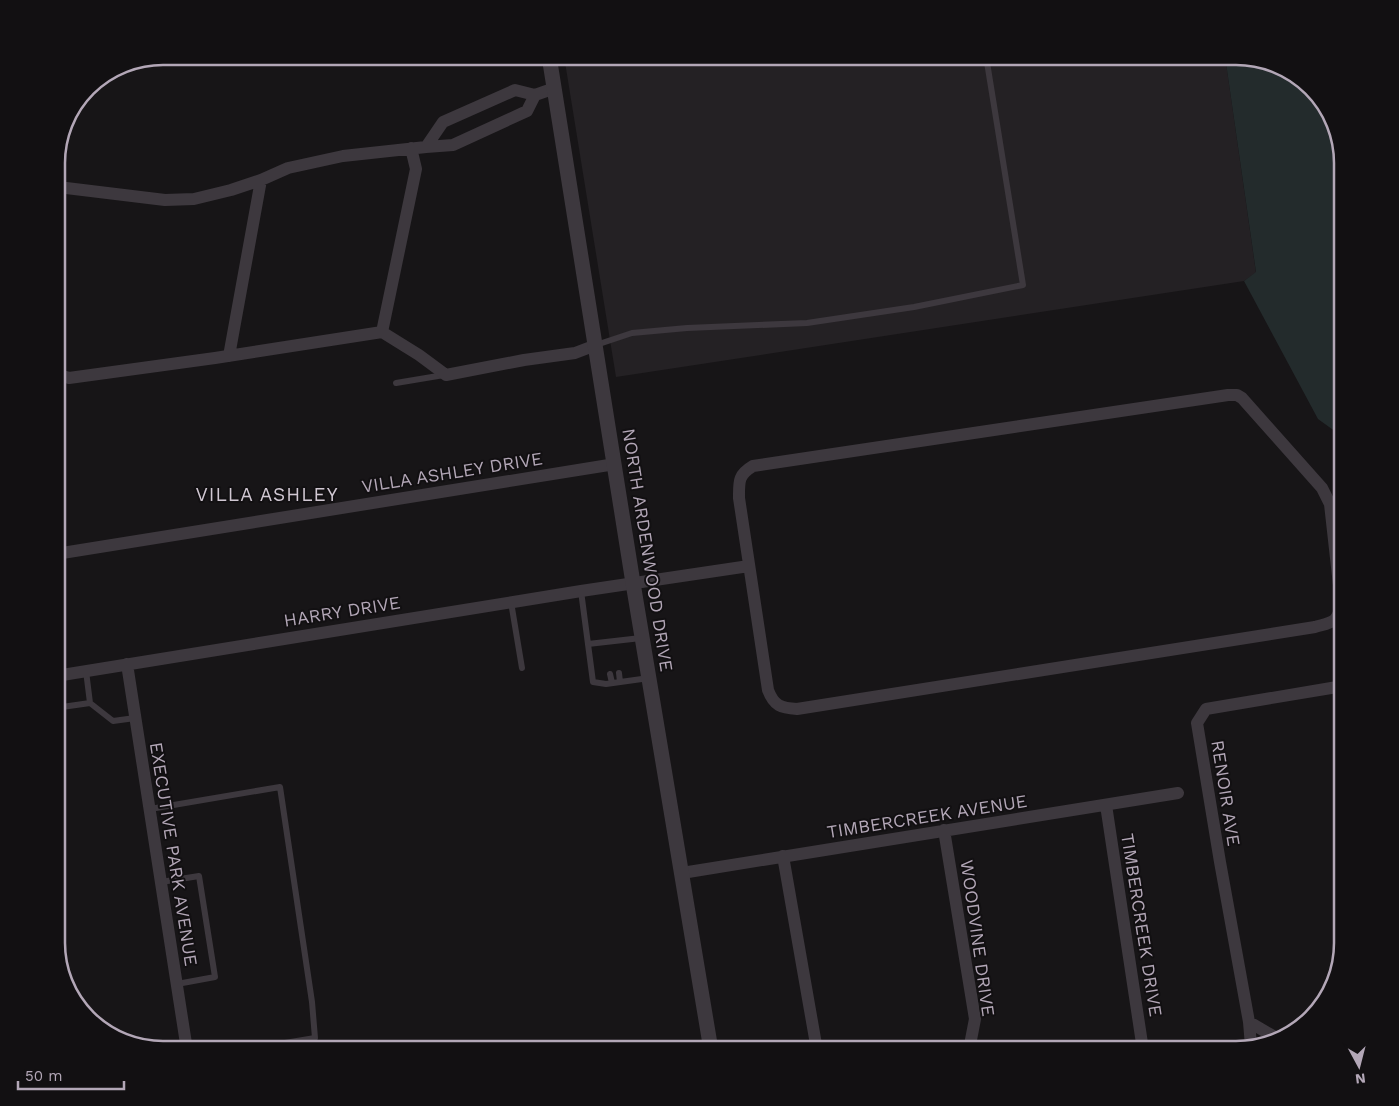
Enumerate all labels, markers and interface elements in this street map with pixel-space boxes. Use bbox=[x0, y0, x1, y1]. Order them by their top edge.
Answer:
street label: NORTH ARDENWOOD DRIVE bbox=[618, 427, 678, 673]
street label: VILLA ASHLEY DRIVE bbox=[360, 447, 544, 497]
district label: VILLA ASHLEY bbox=[195, 483, 339, 506]
street label: HARRY DRIVE bbox=[282, 591, 402, 631]
street label: RENOIR AVE bbox=[1207, 739, 1245, 847]
street label: EXECUTIVE PARK AVENUE bbox=[146, 741, 202, 967]
street label: TIMBERCREEK AVENUE bbox=[825, 790, 1029, 842]
street label: TIMBERCREEK DRIVE bbox=[1117, 832, 1167, 1018]
street label: WOODVINE DRIVE bbox=[957, 858, 999, 1018]
north arrow bbox=[1334, 1041, 1384, 1091]
scale bar bbox=[18, 1058, 124, 1090]
text: 50 m bbox=[25, 1067, 62, 1085]
text: N bbox=[1354, 1070, 1367, 1087]

